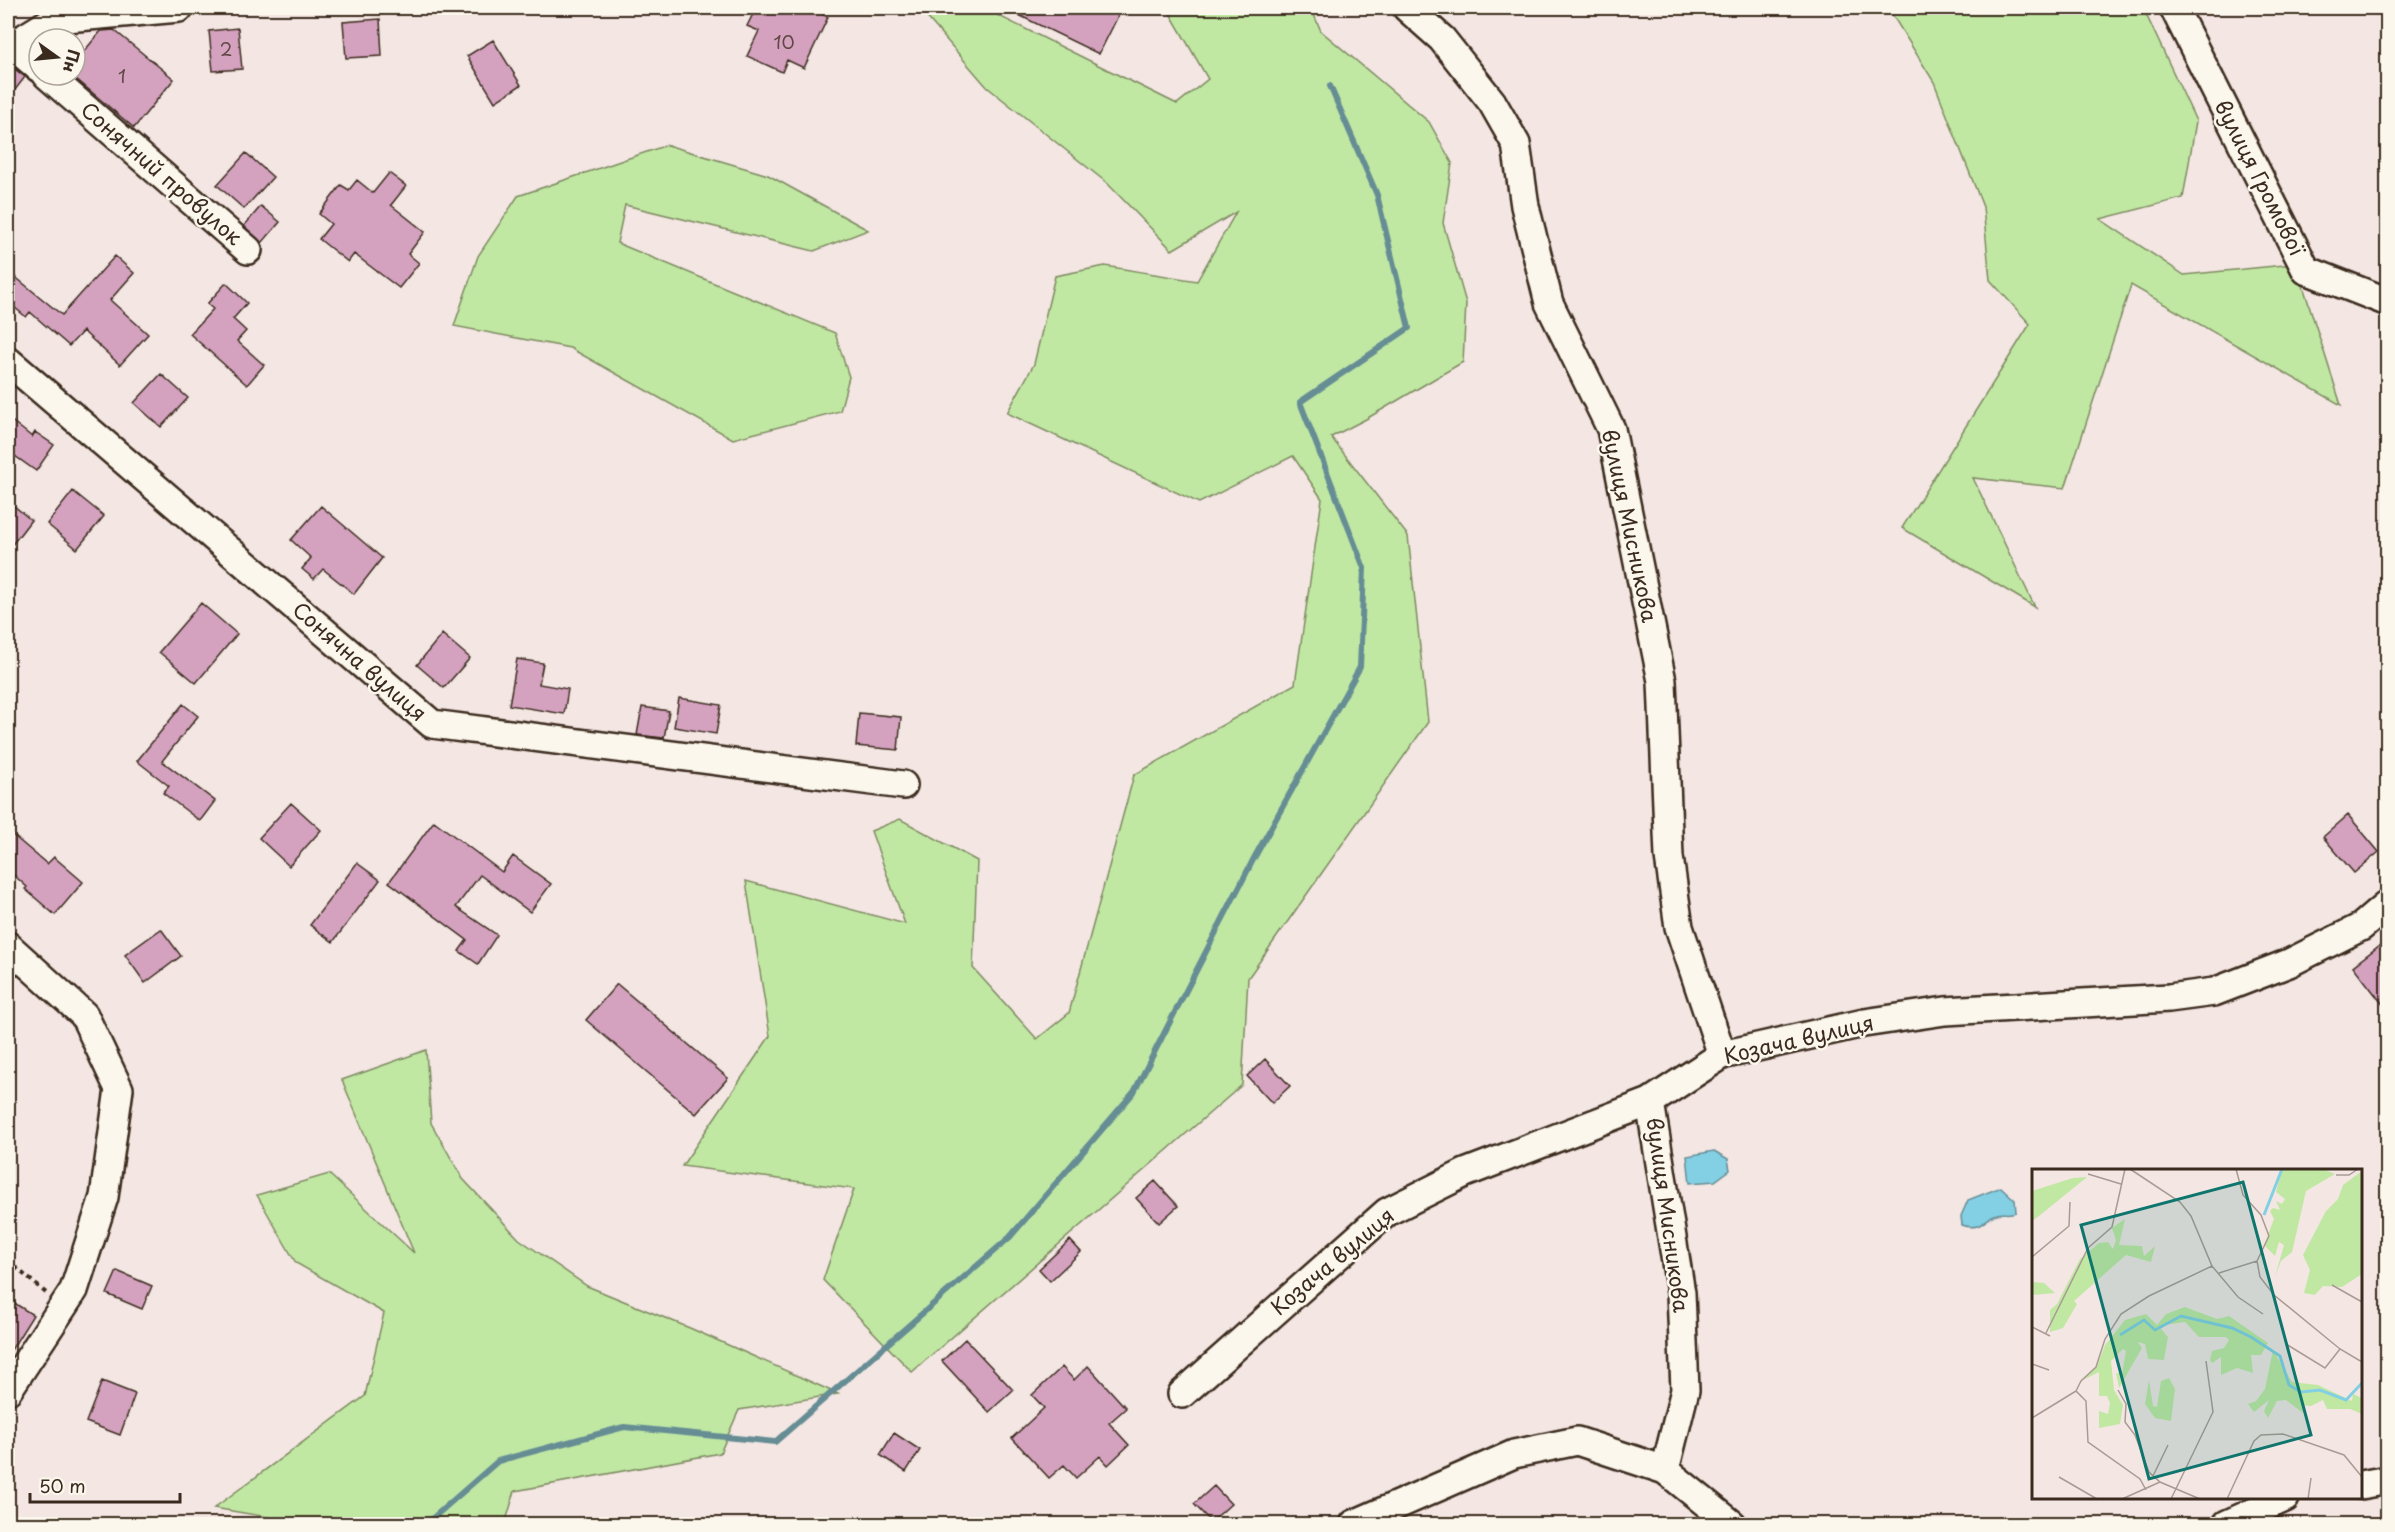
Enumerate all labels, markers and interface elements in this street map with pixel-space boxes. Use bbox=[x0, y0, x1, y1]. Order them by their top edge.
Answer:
north arrow bbox=[27, 27, 87, 87]
house number: 10 bbox=[773, 28, 795, 55]
house number: 2 bbox=[220, 35, 232, 62]
text: Пн bbox=[58, 47, 87, 75]
house number: 1 bbox=[118, 62, 126, 89]
street label: Сонячний провулок bbox=[74, 93, 251, 252]
street label: вулиця Громової bbox=[2208, 94, 2314, 262]
street label: вулиця Мисникова bbox=[1595, 426, 1667, 625]
street label: Сонячна вулиця bbox=[286, 593, 434, 728]
street label: Козача вулиця bbox=[1720, 1005, 1877, 1071]
street label: вулиця Мисникова bbox=[1639, 1115, 1698, 1314]
inset map bbox=[2032, 1169, 2362, 1499]
street label: Козача вулиця bbox=[1263, 1199, 1401, 1322]
scale bar bbox=[30, 1466, 180, 1504]
text: 50 m bbox=[39, 1472, 86, 1499]

